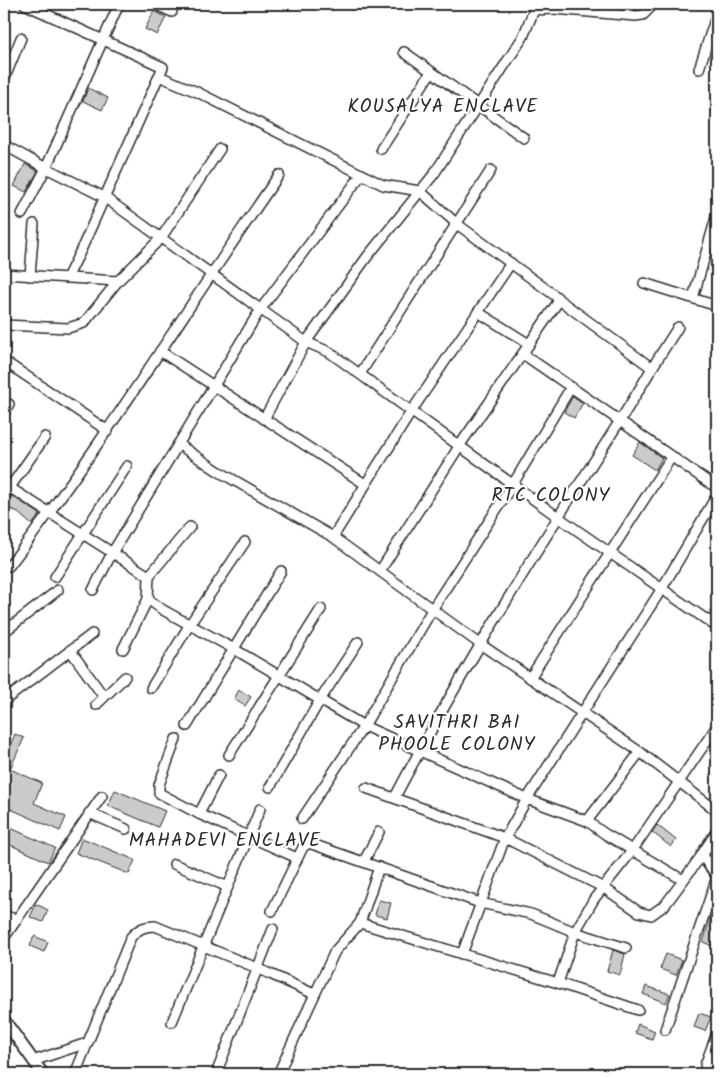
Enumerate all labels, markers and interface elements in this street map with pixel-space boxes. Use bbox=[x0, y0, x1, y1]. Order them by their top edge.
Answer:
district label: KOUSALYA ENCLAVE bbox=[348, 92, 538, 122]
district label: RTC COLONY bbox=[491, 481, 611, 511]
district label: SAVITHRI BAI PHOOLE COLONY bbox=[378, 708, 536, 760]
district label: MAHADEVI ENCLAVE bbox=[129, 826, 321, 856]

